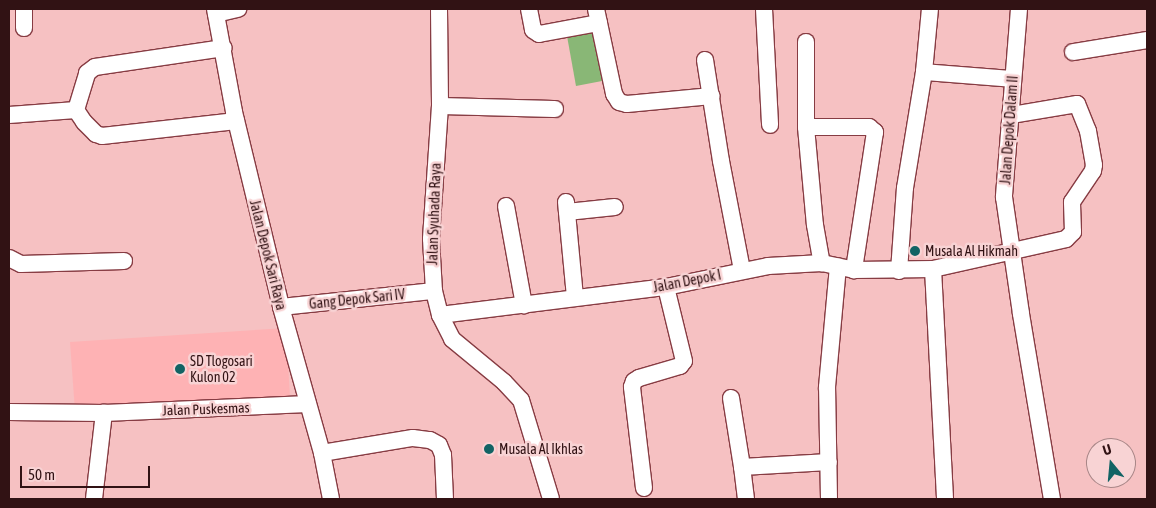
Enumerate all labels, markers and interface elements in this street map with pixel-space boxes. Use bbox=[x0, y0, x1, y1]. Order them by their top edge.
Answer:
street label: Jalan Depok Dalam II bbox=[997, 75, 1021, 185]
street label: Jalan Syuhada Raya bbox=[424, 163, 444, 265]
street label: Jalan Depok Sari Raya bbox=[246, 198, 290, 312]
place label: Musala Al Hikmah bbox=[925, 243, 1018, 259]
marker: Musala Al Hikmah bbox=[909, 245, 921, 257]
street label: Jalan Depok I bbox=[652, 266, 722, 296]
street label: Gang Depok Sari IV bbox=[308, 286, 406, 312]
place label: SD Tlogosari Kulon 02 bbox=[190, 353, 253, 386]
marker: SD Tlogosari Kulon 02 bbox=[174, 363, 186, 375]
street label: Jalan Puskesmas bbox=[162, 399, 250, 419]
north arrow bbox=[1086, 438, 1136, 488]
place label: Musala Al Ikhlas bbox=[499, 441, 583, 457]
text: U bbox=[1101, 441, 1113, 458]
marker: Musala Al Ikhlas bbox=[483, 443, 495, 455]
scale bar bbox=[22, 456, 152, 488]
text: 50 m bbox=[28, 466, 55, 483]

